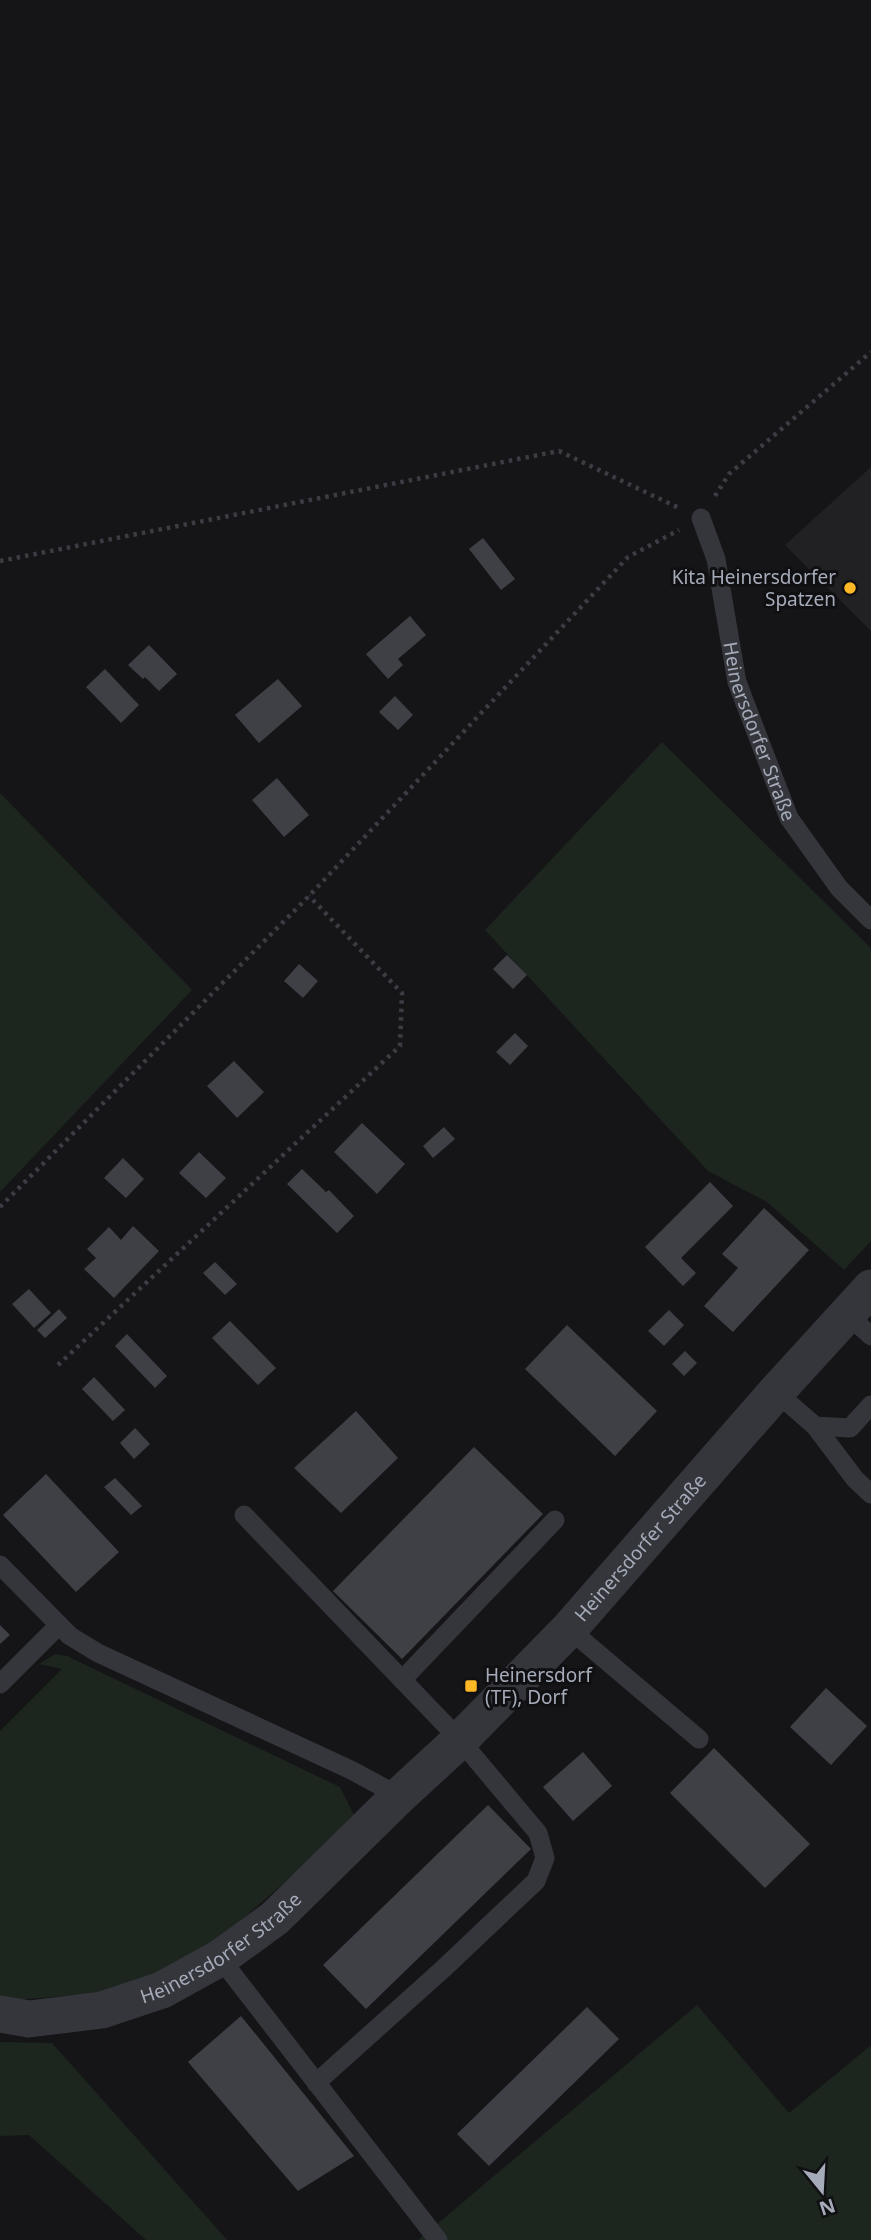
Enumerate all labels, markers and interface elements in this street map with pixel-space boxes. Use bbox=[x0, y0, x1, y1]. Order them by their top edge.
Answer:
place label: Kita Heinersdorfer Spatzen bbox=[672, 564, 836, 612]
marker: Kita Heinersdorfer Spatzen bbox=[842, 580, 858, 596]
street label: Heinersdorfer Straße bbox=[717, 640, 802, 825]
street label: Heinersdorfer Straße bbox=[568, 1468, 712, 1627]
place label: Heinersdorf (TF), Dorf bbox=[485, 1662, 593, 1710]
marker: Heinersdorf (TF), Dorf bbox=[463, 1678, 479, 1694]
street label: Heinersdorfer Straße bbox=[137, 1886, 307, 2009]
north arrow bbox=[787, 2156, 857, 2226]
text: N bbox=[816, 2192, 839, 2222]

